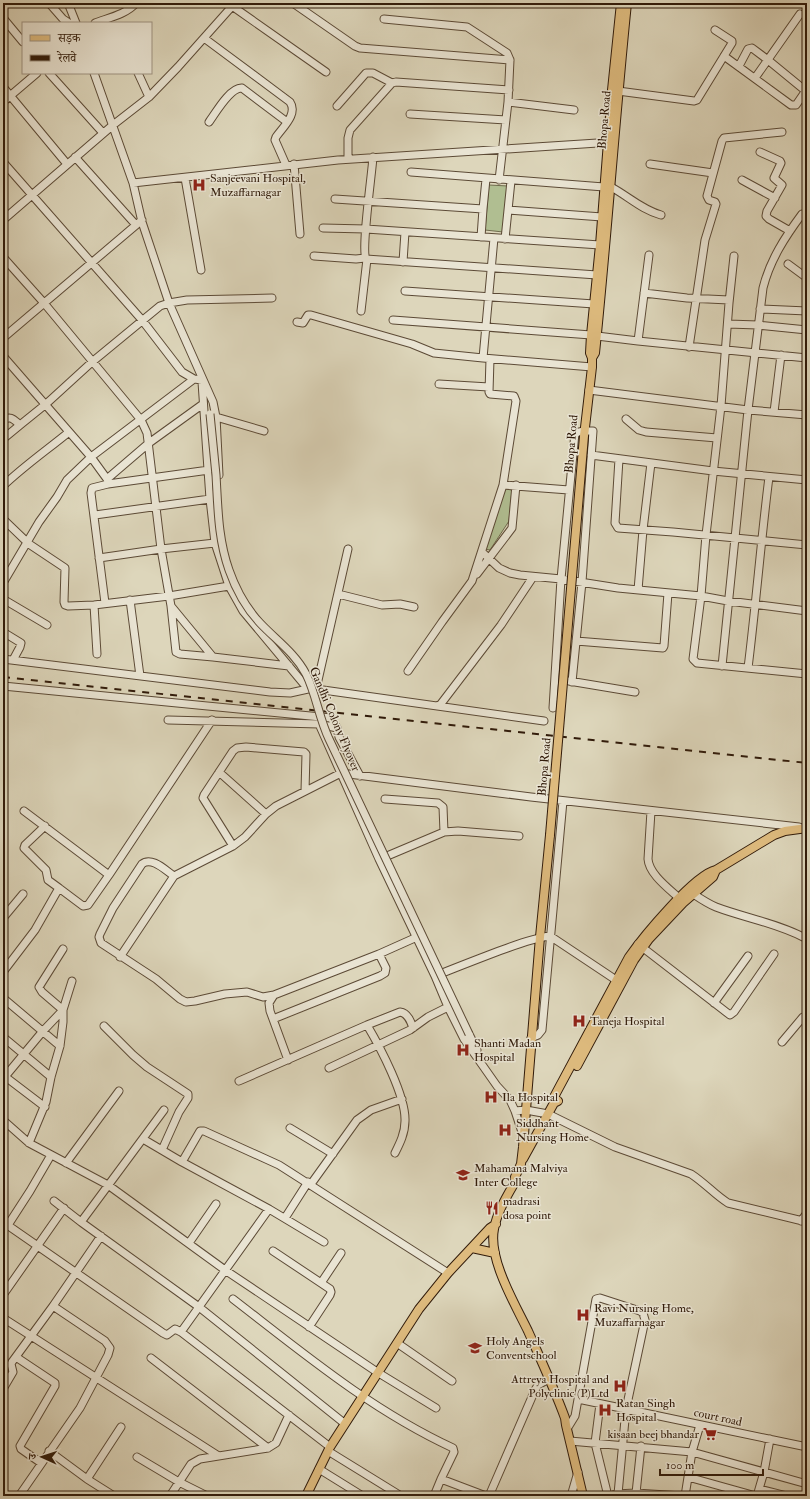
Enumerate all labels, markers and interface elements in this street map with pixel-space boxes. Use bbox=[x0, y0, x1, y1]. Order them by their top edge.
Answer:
legend bbox=[22, 22, 152, 74]
text: सड़क bbox=[57, 31, 82, 46]
text: रेलवे bbox=[56, 50, 77, 66]
street label: Bhopa Road bbox=[594, 90, 615, 150]
place label: Sanjeevani Hospital, Muzaffarnagar bbox=[210, 171, 306, 200]
hospital icon: Sanjeevani Hospital, Muzaffarnagar bbox=[191, 177, 207, 193]
street label: Bhopa Road bbox=[561, 414, 582, 474]
street label: Gandhi Colony Flyover bbox=[306, 665, 364, 774]
street label: Bhopa Road bbox=[534, 737, 555, 797]
hospital icon: Taneja Hospital bbox=[571, 1013, 587, 1029]
place label: Taneja Hospital bbox=[590, 1014, 665, 1029]
place label: Shanti Madan Hospital bbox=[474, 1036, 541, 1065]
hospital icon: Shanti Madan Hospital bbox=[455, 1042, 471, 1058]
hospital icon: Ila Hospital bbox=[483, 1089, 499, 1105]
place label: Ila Hospital bbox=[502, 1090, 558, 1105]
place label: Siddhant Nursing Home bbox=[516, 1116, 589, 1145]
hospital icon: Siddhant Nursing Home bbox=[497, 1122, 513, 1138]
place label: Mahamana Malviya Inter College bbox=[474, 1161, 569, 1190]
school or university icon: Mahamana Malviya Inter College bbox=[455, 1167, 471, 1183]
place label: madrasi dosa point bbox=[503, 1194, 551, 1223]
restaurant icon: madrasi dosa point bbox=[484, 1200, 500, 1216]
place label: Ravi Nursing Home, Muzaffarnagar bbox=[594, 1301, 694, 1330]
hospital icon: Ravi Nursing Home, Muzaffarnagar bbox=[575, 1307, 591, 1323]
place label: Holy Angels Conventschool bbox=[486, 1334, 557, 1363]
school or university icon: Holy Angels Conventschool bbox=[467, 1340, 483, 1356]
place label: Attreya Hospital and Polyclinic (P)Ltd bbox=[510, 1372, 609, 1401]
hospital icon: Attreya Hospital and Polyclinic (P)Ltd bbox=[612, 1378, 628, 1394]
place label: Ratan Singh Hospital bbox=[616, 1396, 676, 1425]
hospital icon: Ratan Singh Hospital bbox=[597, 1402, 613, 1418]
street label: court road bbox=[693, 1405, 743, 1430]
supermarket icon: kisaan beej bhandar bbox=[702, 1426, 718, 1442]
place label: kisaan beej bhandar bbox=[608, 1427, 700, 1442]
north arrow bbox=[22, 1437, 62, 1477]
scale bar bbox=[660, 1451, 763, 1477]
text: उ bbox=[26, 1452, 39, 1461]
text: 100 m bbox=[666, 1458, 695, 1473]

